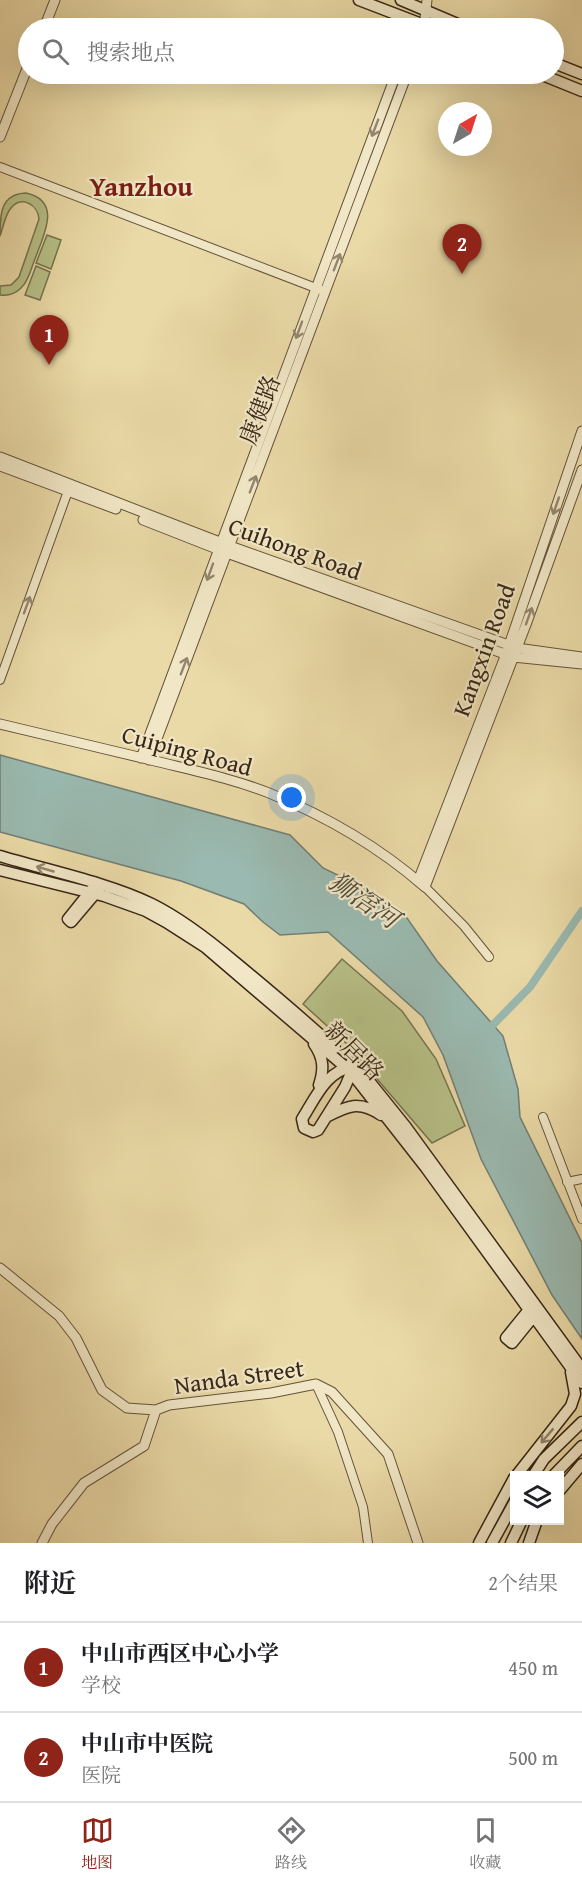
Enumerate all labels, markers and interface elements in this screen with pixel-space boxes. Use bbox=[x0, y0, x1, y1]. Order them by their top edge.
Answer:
search box bbox=[18, 18, 564, 84]
icon: search bbox=[39, 35, 72, 68]
text: 搜索地点 bbox=[87, 36, 175, 68]
north arrow bbox=[438, 102, 492, 156]
one-way arrow bbox=[369, 118, 380, 137]
district label: Yanzhou bbox=[89, 166, 193, 206]
pin: 2 bbox=[442, 224, 482, 274]
one-way arrow bbox=[332, 253, 343, 272]
pin: 1 bbox=[29, 316, 68, 365]
one-way arrow bbox=[293, 321, 304, 339]
street label: 康健路 bbox=[230, 370, 289, 450]
one-way arrow bbox=[249, 475, 260, 493]
one-way arrow bbox=[549, 496, 560, 514]
street label: Cuihong Road bbox=[224, 508, 367, 589]
one-way arrow bbox=[203, 562, 214, 581]
street label: Kangxin Road bbox=[443, 578, 524, 721]
one-way arrow bbox=[23, 596, 34, 615]
one-way arrow bbox=[524, 608, 535, 626]
one-way arrow bbox=[180, 657, 191, 676]
street label: Cuiping Road bbox=[118, 716, 256, 785]
your location bbox=[277, 783, 306, 812]
water label: 狮滘河 bbox=[321, 862, 411, 940]
one-way arrow bbox=[36, 863, 55, 874]
street label: 新居路 bbox=[317, 1013, 392, 1088]
street label: Nanda Street bbox=[172, 1350, 307, 1403]
one-way arrow bbox=[540, 1428, 554, 1443]
map controls bbox=[510, 1471, 564, 1525]
button: layers bbox=[510, 1471, 564, 1525]
text: 附近 bbox=[24, 1563, 76, 1602]
text: 2个结果 bbox=[488, 1568, 558, 1597]
text: 中山市西区中心小学 bbox=[81, 1637, 279, 1669]
text: 1 bbox=[38, 1653, 49, 1682]
text: 450 m bbox=[508, 1653, 558, 1682]
text: 学校 bbox=[81, 1670, 121, 1699]
text: 中山市中医院 bbox=[81, 1727, 213, 1759]
text: 2 bbox=[38, 1743, 49, 1772]
text: 500 m bbox=[508, 1743, 558, 1772]
text: 医院 bbox=[81, 1760, 121, 1789]
tab: 地图 bbox=[81, 1814, 114, 1874]
tab: 路线 bbox=[275, 1814, 308, 1874]
tab: 收藏 bbox=[469, 1814, 502, 1874]

